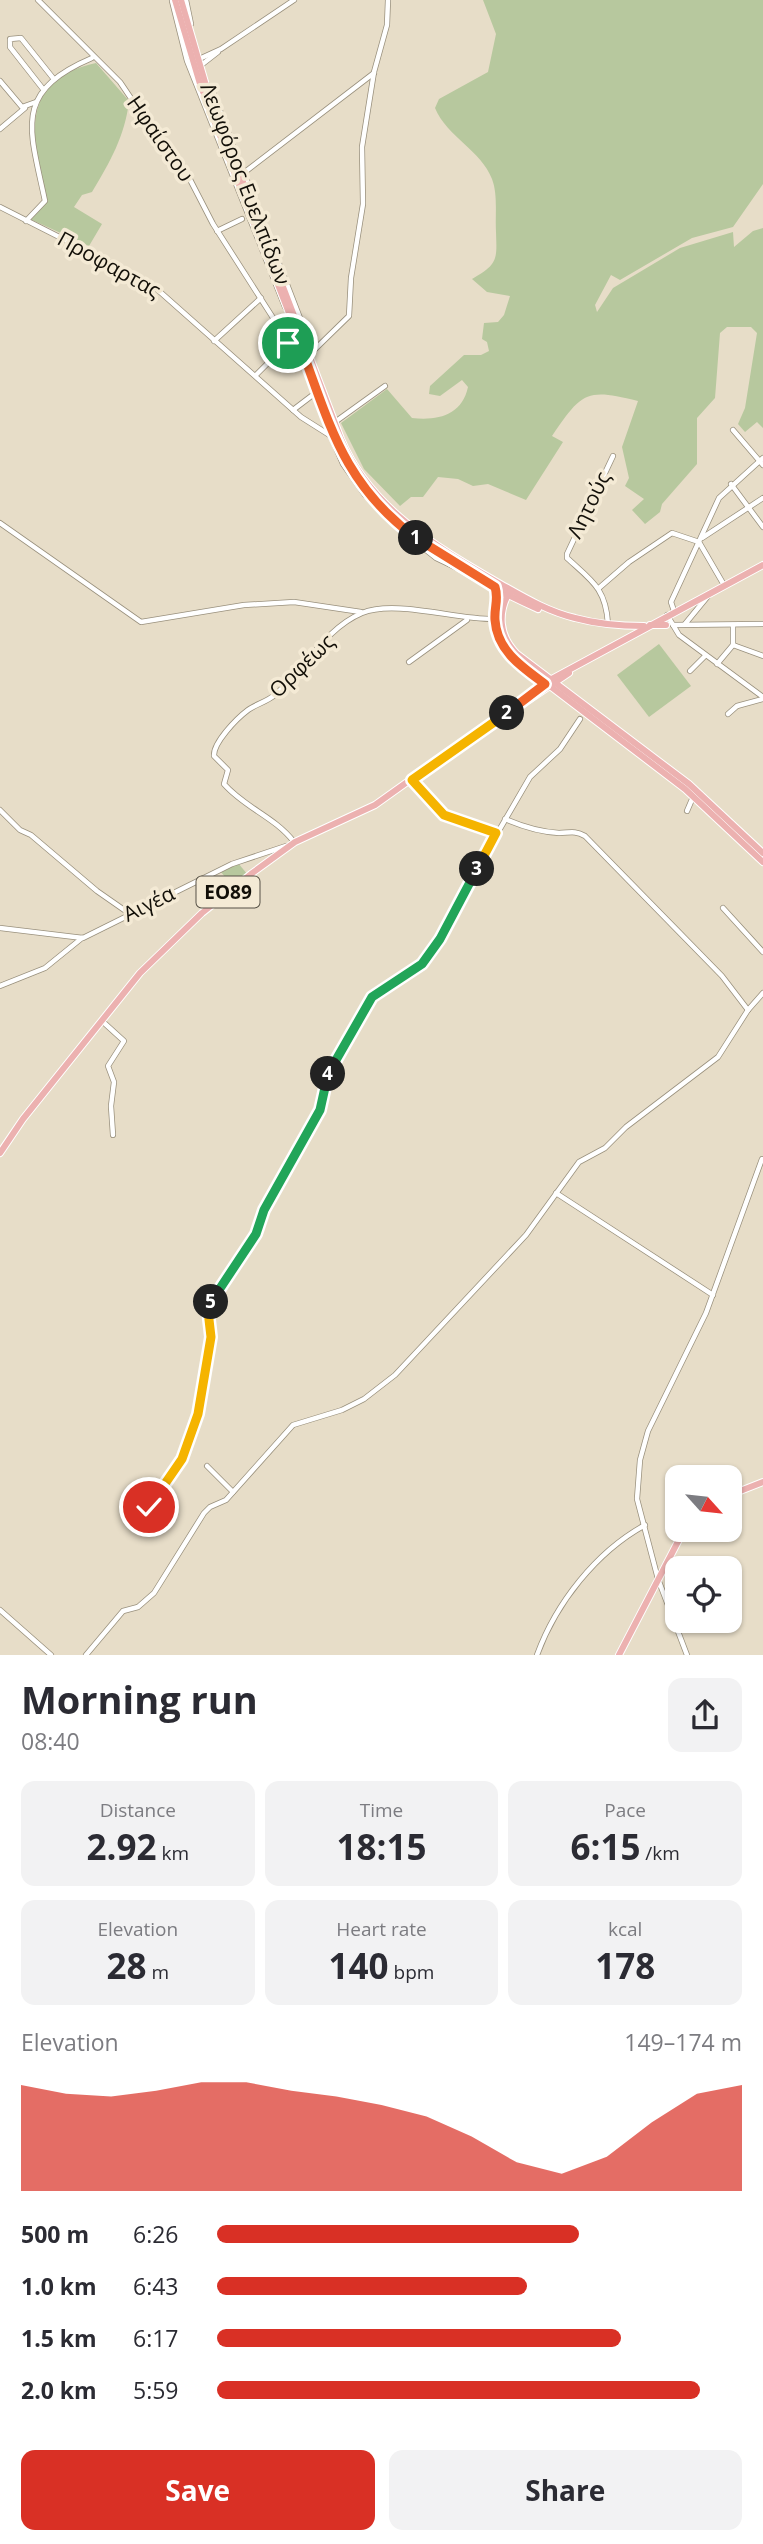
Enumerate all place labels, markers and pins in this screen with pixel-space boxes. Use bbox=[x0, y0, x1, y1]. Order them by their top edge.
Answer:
pin bbox=[258, 313, 318, 373]
pin: 1 bbox=[398, 520, 434, 556]
pin: 2 bbox=[490, 696, 524, 730]
pin: 3 bbox=[460, 852, 494, 886]
pin: 4 bbox=[310, 1056, 346, 1092]
pin: 5 bbox=[194, 1284, 228, 1320]
pin bbox=[119, 1477, 179, 1537]

